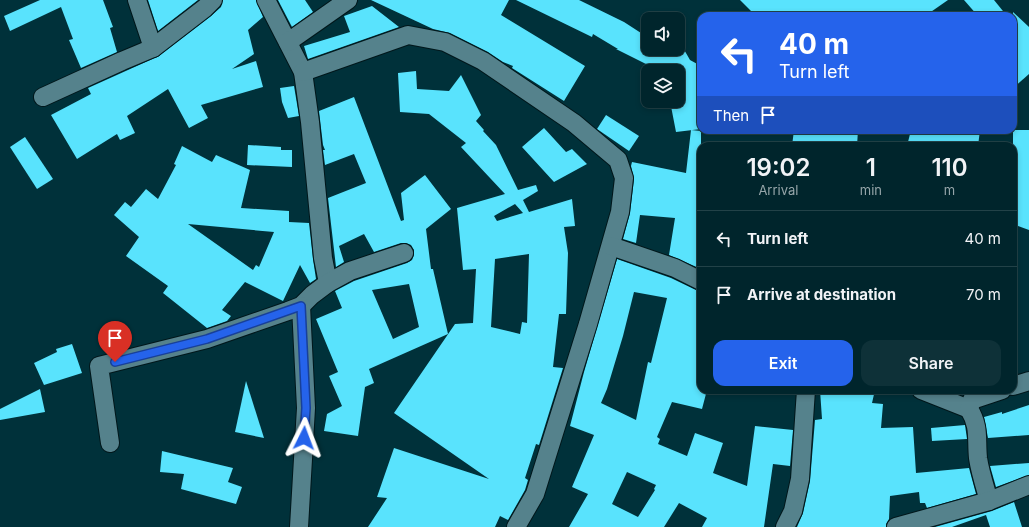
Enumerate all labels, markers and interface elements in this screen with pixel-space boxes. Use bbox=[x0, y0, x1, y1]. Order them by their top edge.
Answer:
map controls bbox=[641, 12, 685, 108]
button: sound bbox=[641, 12, 685, 56]
text: 40 m bbox=[779, 27, 849, 61]
icon: left bbox=[713, 28, 765, 80]
text: Turn left bbox=[779, 61, 849, 82]
button: layers bbox=[641, 64, 685, 108]
icon: arrive bbox=[757, 104, 779, 126]
text: Then bbox=[713, 106, 749, 125]
text: 19:02 bbox=[746, 153, 810, 182]
text: 1 bbox=[866, 153, 876, 182]
text: 110 bbox=[931, 153, 968, 182]
text: Arrival bbox=[758, 182, 798, 198]
text: min bbox=[860, 182, 882, 198]
text: m bbox=[944, 182, 955, 198]
icon: left bbox=[713, 228, 735, 250]
text: Turn left bbox=[747, 229, 808, 248]
text: 40 m bbox=[964, 229, 1001, 248]
icon: arrive bbox=[713, 284, 735, 306]
text: Arrive at destination bbox=[747, 285, 896, 304]
text: 70 m bbox=[966, 285, 1001, 304]
pin bbox=[98, 321, 132, 362]
icon: arrive bbox=[104, 327, 126, 349]
button: Exit bbox=[713, 340, 853, 386]
button: Share bbox=[861, 340, 1001, 386]
position arrow bbox=[283, 417, 325, 459]

